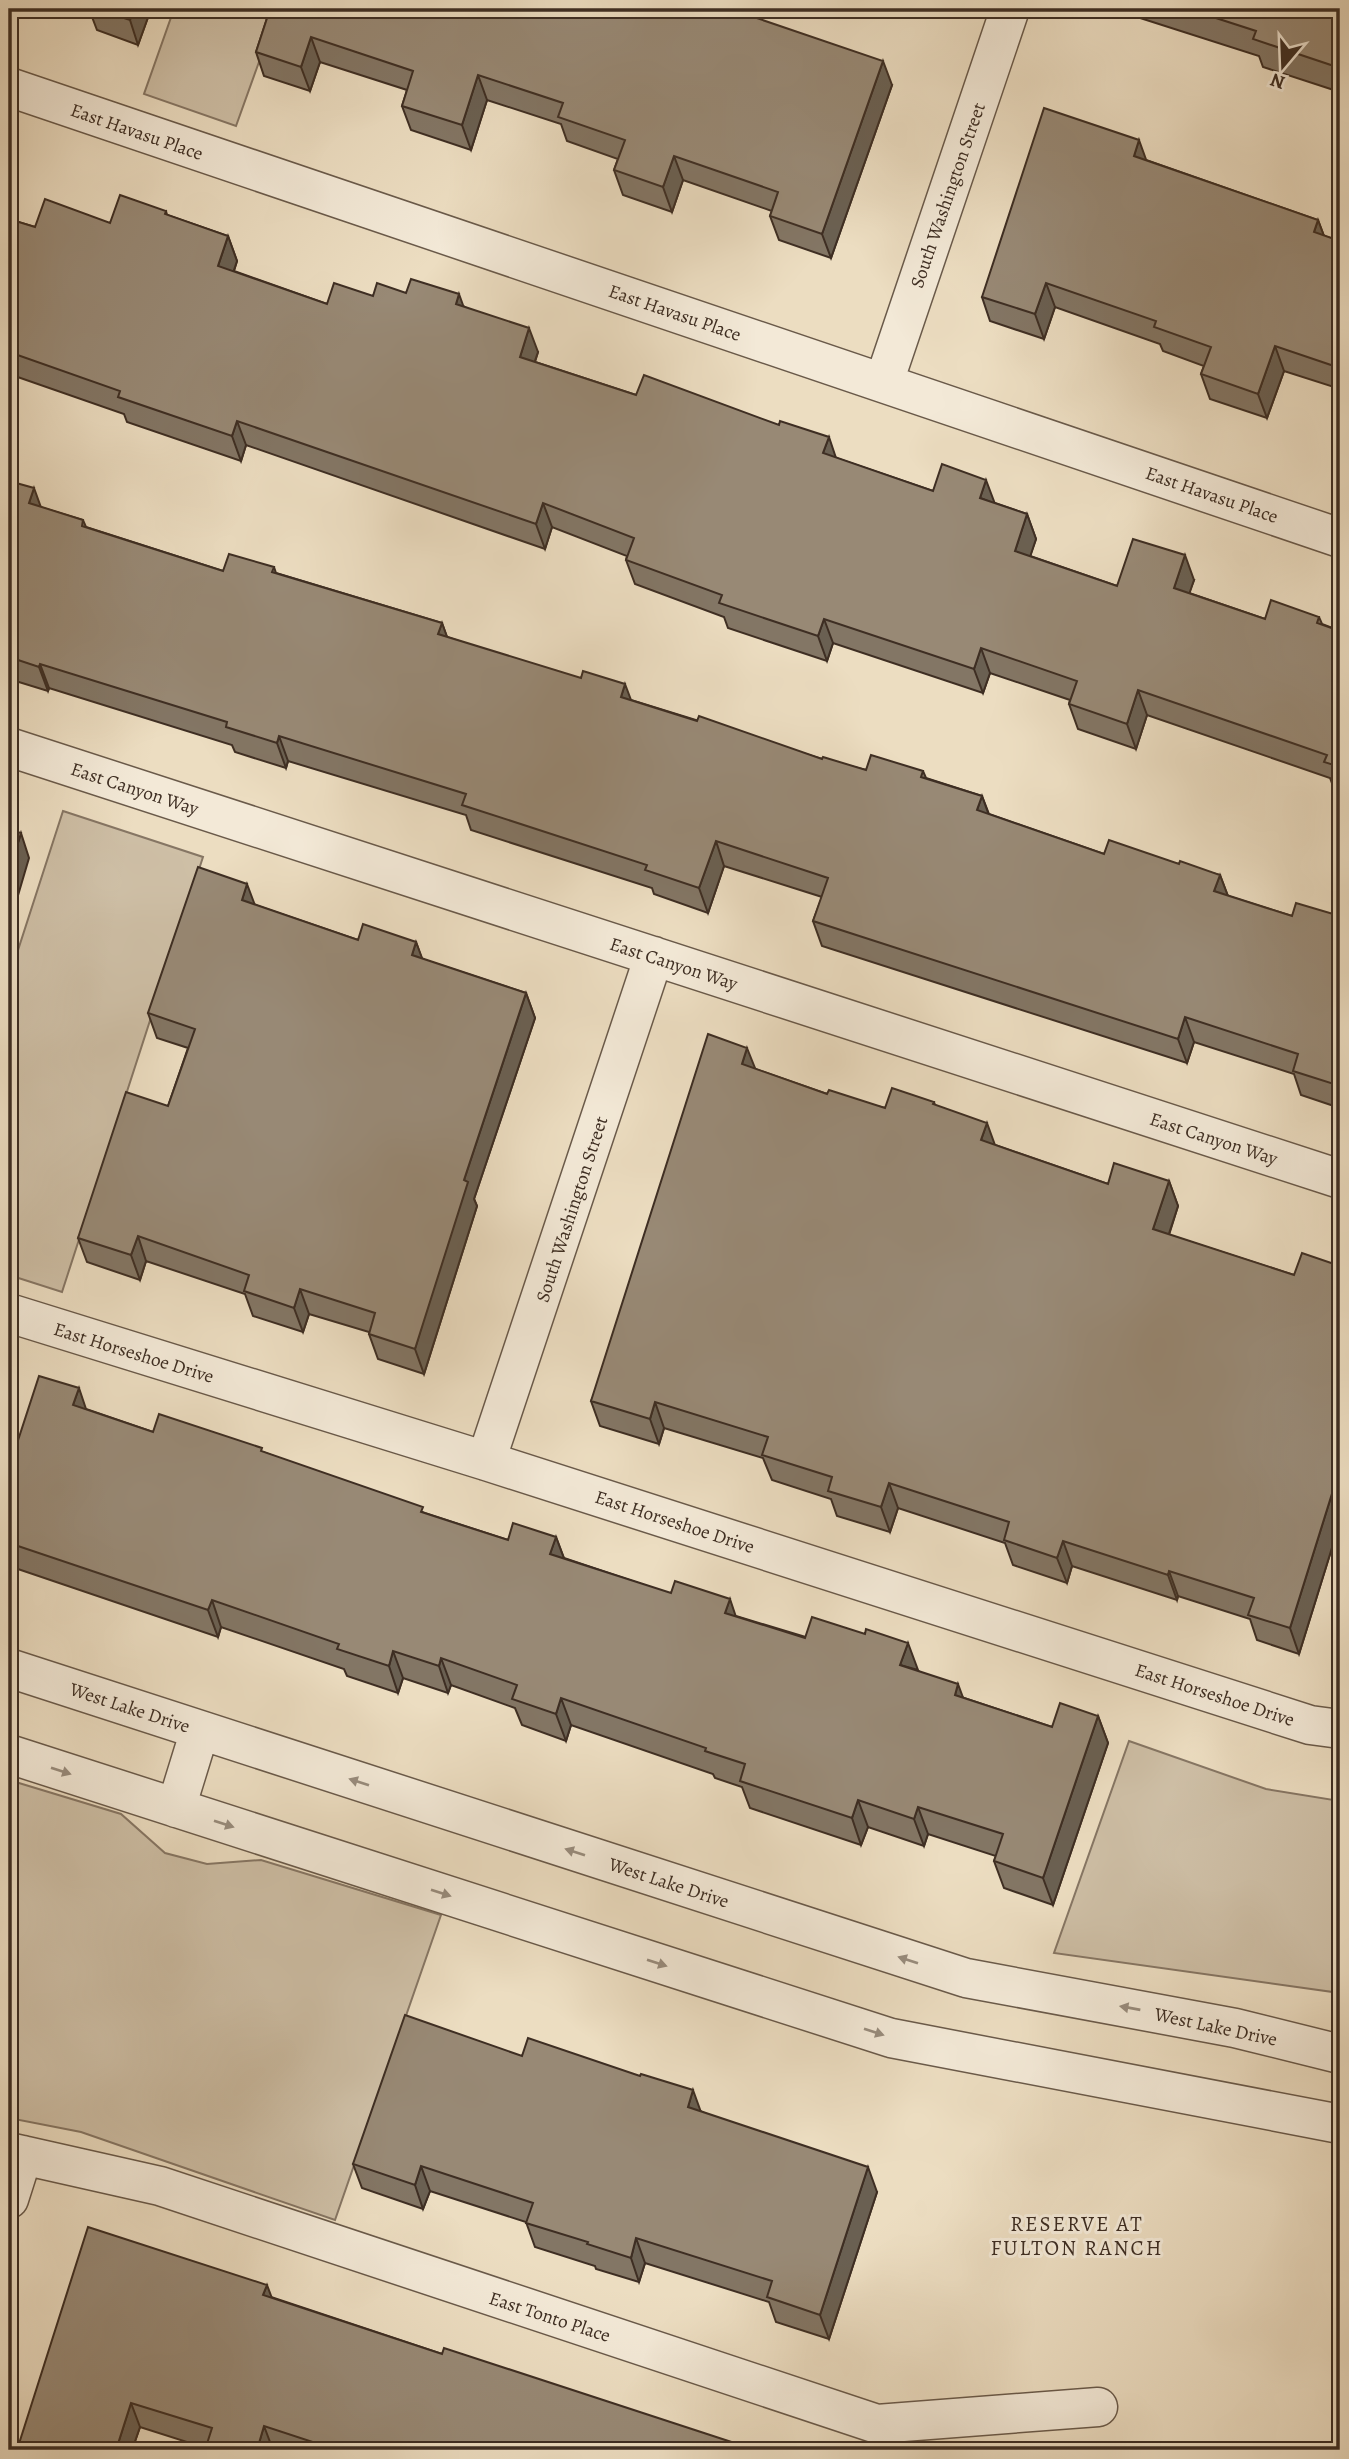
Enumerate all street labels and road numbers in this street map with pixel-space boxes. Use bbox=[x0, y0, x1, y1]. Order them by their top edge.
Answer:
street label: East Havasu Place bbox=[67, 97, 207, 167]
street label: South Washington Street bbox=[904, 99, 992, 291]
street label: East Havasu Place bbox=[605, 278, 745, 348]
street label: East Havasu Place bbox=[1142, 460, 1282, 530]
street label: East Canyon Way bbox=[67, 756, 203, 822]
street label: East Canyon Way bbox=[606, 931, 742, 997]
street label: East Canyon Way bbox=[1146, 1106, 1282, 1172]
street label: South Washington Street bbox=[530, 1113, 614, 1306]
street label: East Horseshoe Drive bbox=[50, 1316, 217, 1390]
street label: East Horseshoe Drive bbox=[592, 1484, 758, 1560]
street label: East Horseshoe Drive bbox=[1132, 1657, 1298, 1733]
street label: West Lake Drive bbox=[65, 1676, 193, 1740]
street label: West Lake Drive bbox=[604, 1851, 732, 1915]
street label: West Lake Drive bbox=[1151, 2001, 1280, 2053]
street label: East Tonto Place bbox=[486, 2285, 614, 2349]

